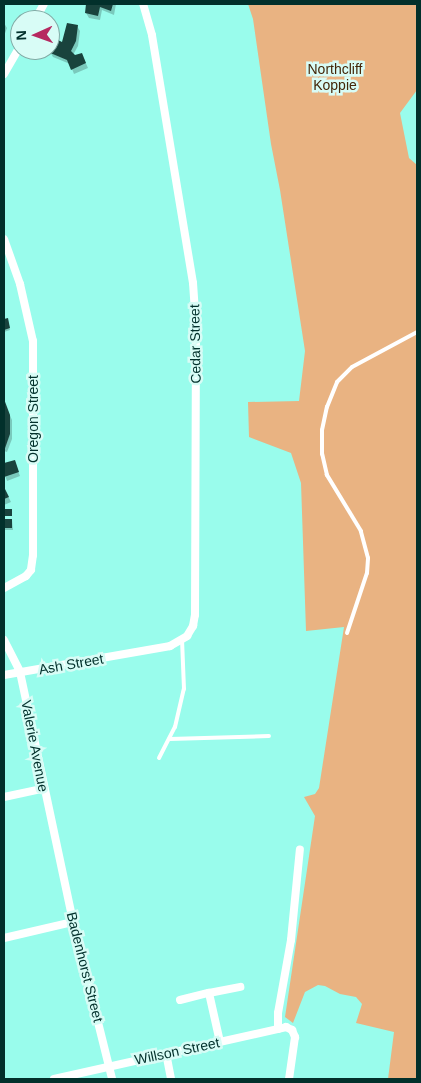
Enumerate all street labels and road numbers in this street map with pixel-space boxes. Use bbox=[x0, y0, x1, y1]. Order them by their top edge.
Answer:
street label: Cedar Street bbox=[186, 304, 204, 384]
street label: Oregon Street bbox=[25, 375, 41, 463]
street label: Ash Street bbox=[37, 650, 105, 678]
street label: Valerie Avenue bbox=[18, 698, 52, 794]
street label: Badenhorst Street bbox=[63, 910, 107, 1024]
street label: Willson Street bbox=[133, 1034, 221, 1068]

